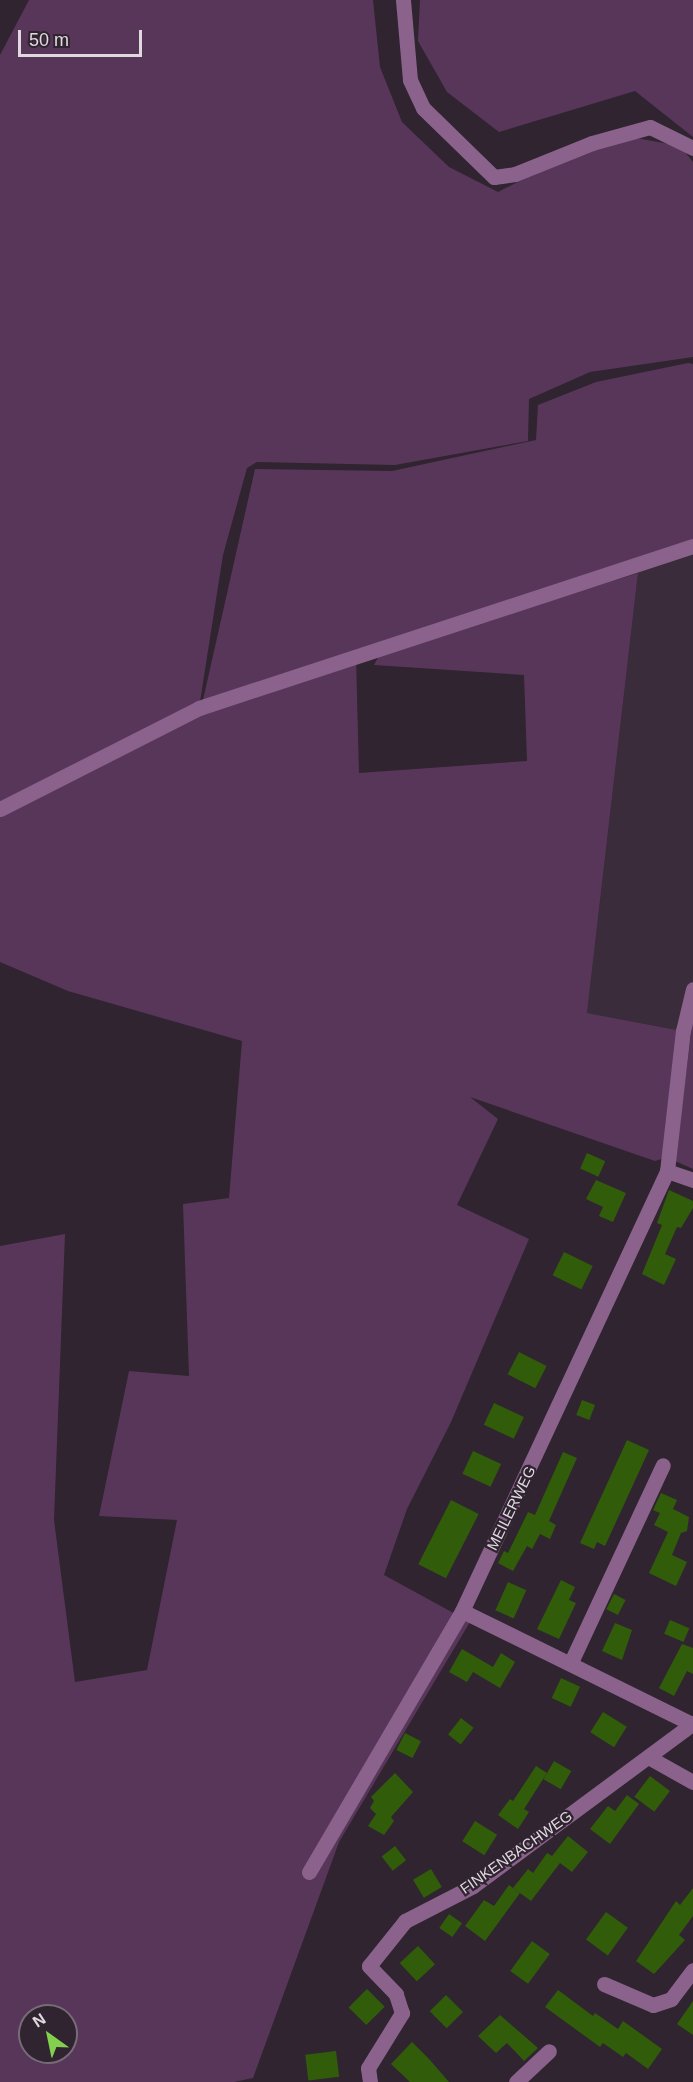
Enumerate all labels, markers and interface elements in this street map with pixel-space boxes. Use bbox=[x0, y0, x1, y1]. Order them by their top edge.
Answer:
scale bar bbox=[21, 18, 146, 56]
text: 50 m bbox=[29, 30, 69, 50]
street label: MEILERWEG bbox=[483, 1463, 539, 1553]
street label: FINKENBACHWEG bbox=[457, 1807, 575, 1897]
north arrow bbox=[18, 2004, 78, 2064]
text: N bbox=[30, 2010, 48, 2030]

